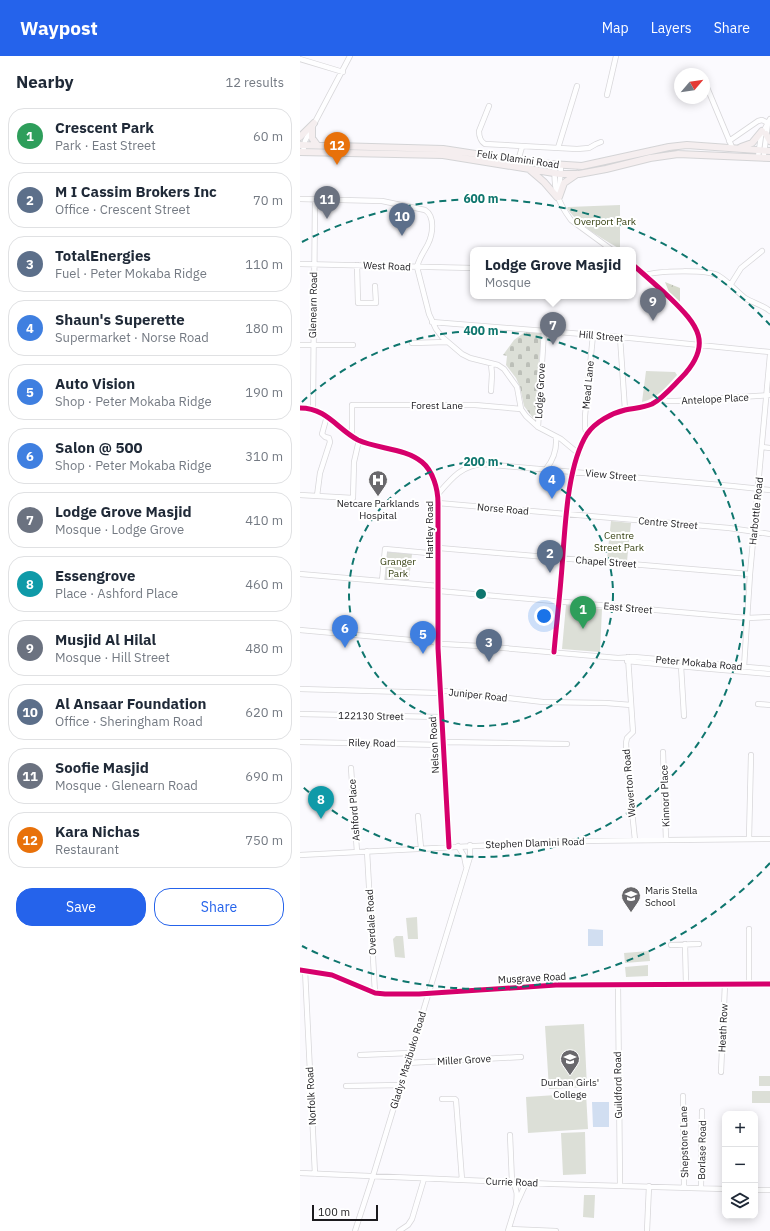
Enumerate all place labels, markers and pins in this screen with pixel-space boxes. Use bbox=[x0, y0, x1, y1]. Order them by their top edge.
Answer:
pin: 12 bbox=[324, 132, 350, 165]
pin: 11 bbox=[314, 186, 340, 219]
pin: 10 bbox=[389, 203, 415, 236]
pin: 9 bbox=[640, 288, 666, 321]
pin: 7 bbox=[540, 312, 566, 345]
pin: 4 bbox=[539, 466, 565, 499]
hospital icon: Netcare Parklands Hospital bbox=[367, 469, 389, 497]
place label: Netcare Parklands Hospital bbox=[337, 497, 419, 522]
pin: 2 bbox=[537, 540, 563, 573]
centre of rings bbox=[474, 587, 488, 601]
pin: 1 bbox=[570, 596, 596, 629]
pin: 6 bbox=[332, 615, 358, 648]
pin: 5 bbox=[410, 621, 436, 654]
pin: 3 bbox=[476, 629, 502, 662]
pin: 8 bbox=[308, 786, 334, 819]
place label: Maris Stella School bbox=[645, 884, 698, 909]
school or university icon: Maris Stella School bbox=[620, 885, 642, 913]
school or university icon: Durban Girls' College bbox=[559, 1048, 581, 1076]
place label: Durban Girls' College bbox=[541, 1076, 599, 1101]

